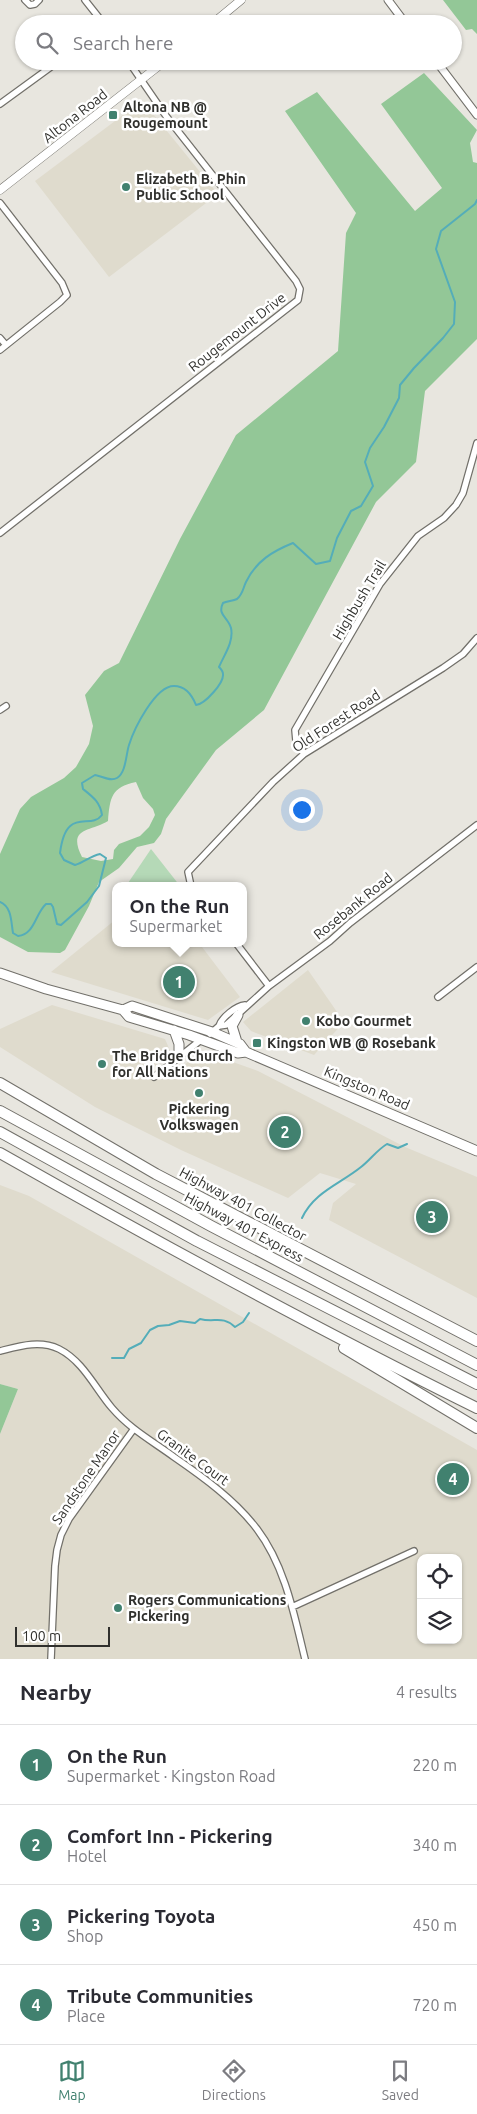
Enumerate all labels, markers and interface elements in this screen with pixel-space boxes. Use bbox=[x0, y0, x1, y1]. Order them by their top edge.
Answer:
search box bbox=[15, 15, 462, 70]
icon: search bbox=[33, 29, 61, 57]
text: Search here bbox=[73, 32, 173, 54]
street label: Altona Road bbox=[40, 86, 110, 146]
place label: Altona NB @ Rougemount bbox=[123, 99, 208, 131]
marker: Altona NB @ Rougemount bbox=[107, 109, 119, 121]
place label: Elizabeth B. Phin Public School bbox=[136, 171, 246, 203]
marker: Elizabeth B. Phin Public School bbox=[120, 181, 132, 193]
street label: Rougemount Drive bbox=[185, 289, 289, 375]
street label: Highbush Trail bbox=[329, 557, 389, 642]
street label: Old Forest Road bbox=[289, 687, 383, 755]
your location bbox=[289, 797, 315, 823]
street label: Rosebank Road bbox=[310, 869, 396, 943]
popup bbox=[112, 882, 247, 947]
text: On the Run bbox=[130, 895, 229, 917]
text: Supermarket bbox=[130, 917, 222, 935]
pin: 1 bbox=[163, 963, 195, 1001]
place label: Kobo Gourmet bbox=[316, 1013, 412, 1029]
marker: Kobo Gourmet bbox=[300, 1015, 312, 1027]
place label: Kingston WB @ Rosebank bbox=[267, 1035, 436, 1051]
marker: Kingston WB @ Rosebank bbox=[251, 1037, 263, 1049]
place label: The Bridge Church for All Nations bbox=[112, 1048, 233, 1080]
marker: The Bridge Church for All Nations bbox=[96, 1058, 108, 1070]
street label: Kingston Road bbox=[322, 1063, 412, 1113]
marker: Pickering Volkswagen bbox=[193, 1087, 205, 1099]
place label: Pickering Volkswagen bbox=[159, 1101, 239, 1133]
pin: 2 bbox=[269, 1113, 301, 1151]
street label: Highway 401 Collector bbox=[177, 1164, 310, 1245]
street label: Highway 401 Express bbox=[182, 1189, 306, 1265]
pin: 3 bbox=[416, 1198, 448, 1236]
street label: Sandstone Manor bbox=[49, 1426, 124, 1527]
street label: Granite Court bbox=[154, 1426, 233, 1489]
pin: 4 bbox=[437, 1460, 469, 1498]
map controls bbox=[417, 1554, 462, 1644]
button: locate bbox=[417, 1554, 462, 1599]
place label: Rogers Communications PIckering bbox=[128, 1592, 287, 1624]
button: layers bbox=[417, 1599, 462, 1644]
marker: Rogers Communications PIckering bbox=[112, 1602, 124, 1614]
scale bar bbox=[15, 1624, 110, 1647]
text: 100 m bbox=[22, 1628, 61, 1644]
text: Nearby bbox=[20, 1680, 91, 1704]
text: 4 results bbox=[396, 1683, 457, 1701]
text: On the Run bbox=[67, 1745, 167, 1767]
text: 1 bbox=[31, 1756, 41, 1774]
text: 220 m bbox=[412, 1756, 457, 1774]
text: Supermarket · Kingston Road bbox=[67, 1767, 276, 1785]
text: Comfort Inn - Pickering bbox=[67, 1825, 273, 1847]
text: 2 bbox=[31, 1836, 41, 1854]
text: 340 m bbox=[412, 1836, 457, 1854]
text: Hotel bbox=[67, 1847, 107, 1865]
text: Pickering Toyota bbox=[67, 1905, 215, 1927]
text: 3 bbox=[31, 1916, 41, 1934]
text: 450 m bbox=[412, 1916, 457, 1934]
text: Shop bbox=[67, 1927, 103, 1945]
text: Tribute Communities bbox=[67, 1985, 253, 2007]
text: 4 bbox=[31, 1996, 41, 2014]
text: 720 m bbox=[412, 1996, 457, 2014]
text: Place bbox=[67, 2007, 105, 2025]
tab: Map bbox=[58, 2057, 86, 2103]
tab: Directions bbox=[202, 2057, 266, 2103]
tab: Saved bbox=[382, 2057, 419, 2103]

